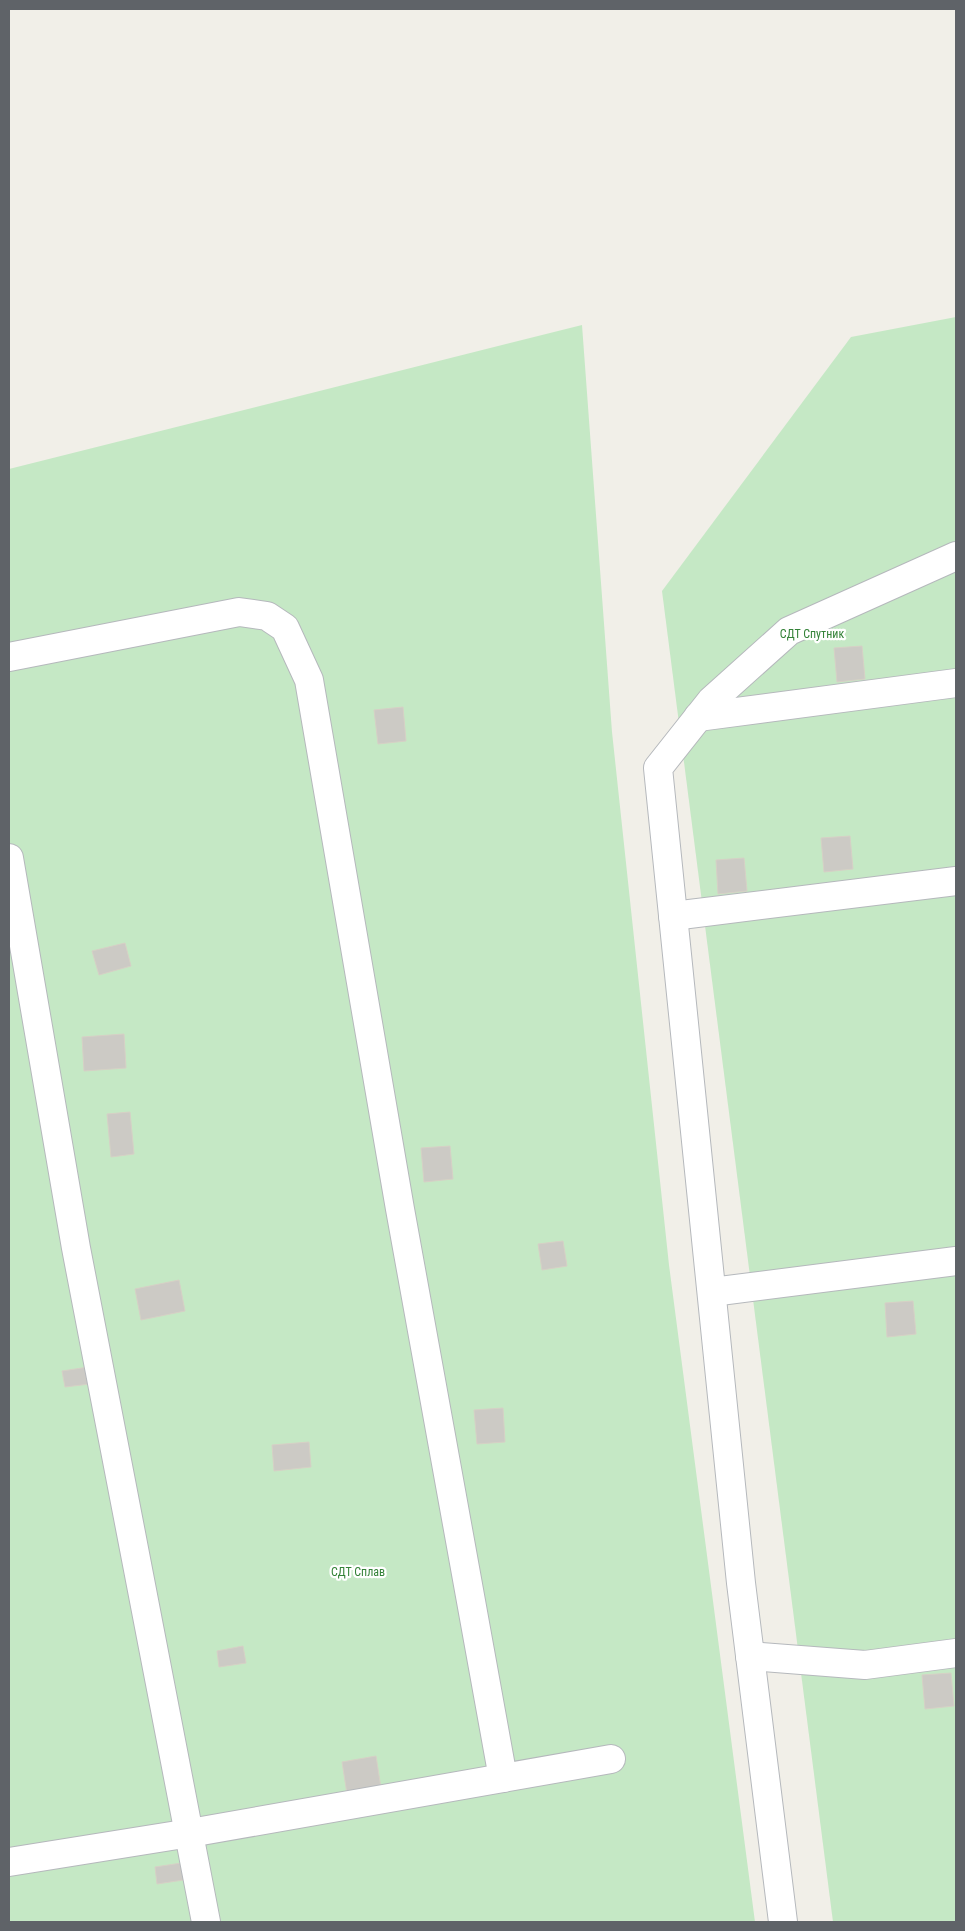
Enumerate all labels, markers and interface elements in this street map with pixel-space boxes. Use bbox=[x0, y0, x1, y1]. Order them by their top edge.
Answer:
park label: СДТ Спутник bbox=[780, 627, 844, 641]
park label: СДТ Сплав bbox=[331, 1565, 385, 1579]

